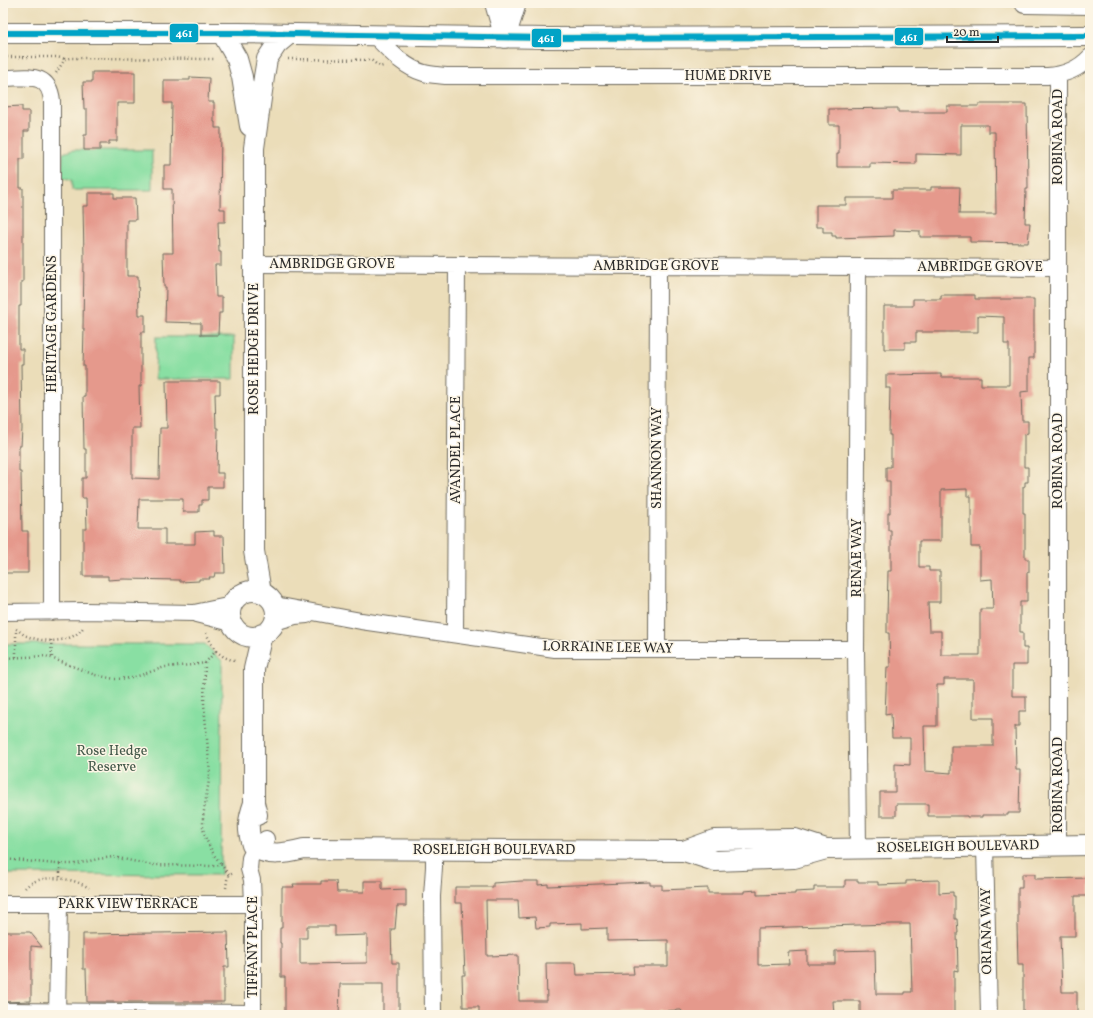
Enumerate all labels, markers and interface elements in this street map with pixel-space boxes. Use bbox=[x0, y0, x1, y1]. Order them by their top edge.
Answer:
scale bar bbox=[947, 18, 998, 44]
line badge: 461 bbox=[169, 23, 199, 43]
text: 20 m bbox=[953, 25, 980, 41]
text: 461 bbox=[175, 27, 193, 42]
line badge: 461 bbox=[894, 27, 924, 46]
line badge: 461 bbox=[531, 28, 562, 48]
text: 461 bbox=[900, 31, 918, 46]
text: 461 bbox=[537, 32, 555, 47]
street label: HUME DRIVE bbox=[684, 67, 772, 86]
street label: ROBINA ROAD bbox=[1049, 89, 1068, 185]
street label: HERITAGE GARDENS bbox=[43, 255, 62, 393]
street label: AMBRIDGE GROVE bbox=[269, 255, 395, 274]
street label: AMBRIDGE GROVE bbox=[593, 257, 719, 276]
street label: AMBRIDGE GROVE bbox=[917, 258, 1043, 277]
street label: ROSE HEDGE DRIVE bbox=[245, 283, 264, 415]
street label: AVANDEL PLACE bbox=[447, 396, 466, 504]
street label: SHANNON WAY bbox=[648, 407, 667, 509]
street label: ROBINA ROAD bbox=[1049, 413, 1068, 509]
street label: RENAE WAY bbox=[848, 518, 867, 597]
street label: LORRAINE LEE WAY bbox=[542, 637, 674, 659]
street label: ROBINA ROAD bbox=[1049, 737, 1068, 833]
park label: Rose Hedge Reserve bbox=[76, 742, 148, 777]
street label: ROSELEIGH BOULEVARD bbox=[877, 836, 1039, 858]
street label: ROSELEIGH BOULEVARD bbox=[413, 841, 575, 860]
street label: ORIANA WAY bbox=[977, 887, 997, 975]
street label: PARK VIEW TERRACE bbox=[58, 895, 198, 914]
street label: TIFFANY PLACE bbox=[244, 896, 263, 998]

